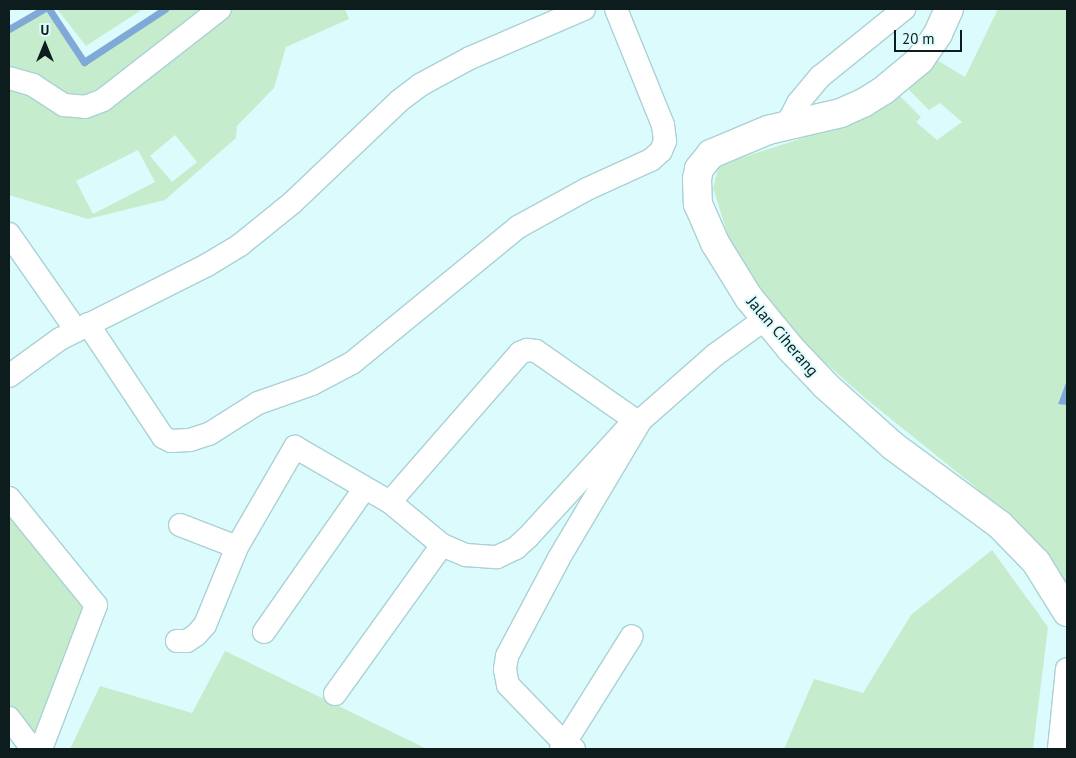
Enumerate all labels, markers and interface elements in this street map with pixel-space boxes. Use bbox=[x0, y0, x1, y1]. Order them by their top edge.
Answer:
north arrow bbox=[20, 20, 70, 70]
scale bar bbox=[896, 20, 964, 52]
text: U bbox=[41, 21, 49, 39]
text: 20 m bbox=[902, 29, 935, 48]
street label: Jalan Ciherang bbox=[743, 292, 823, 380]

